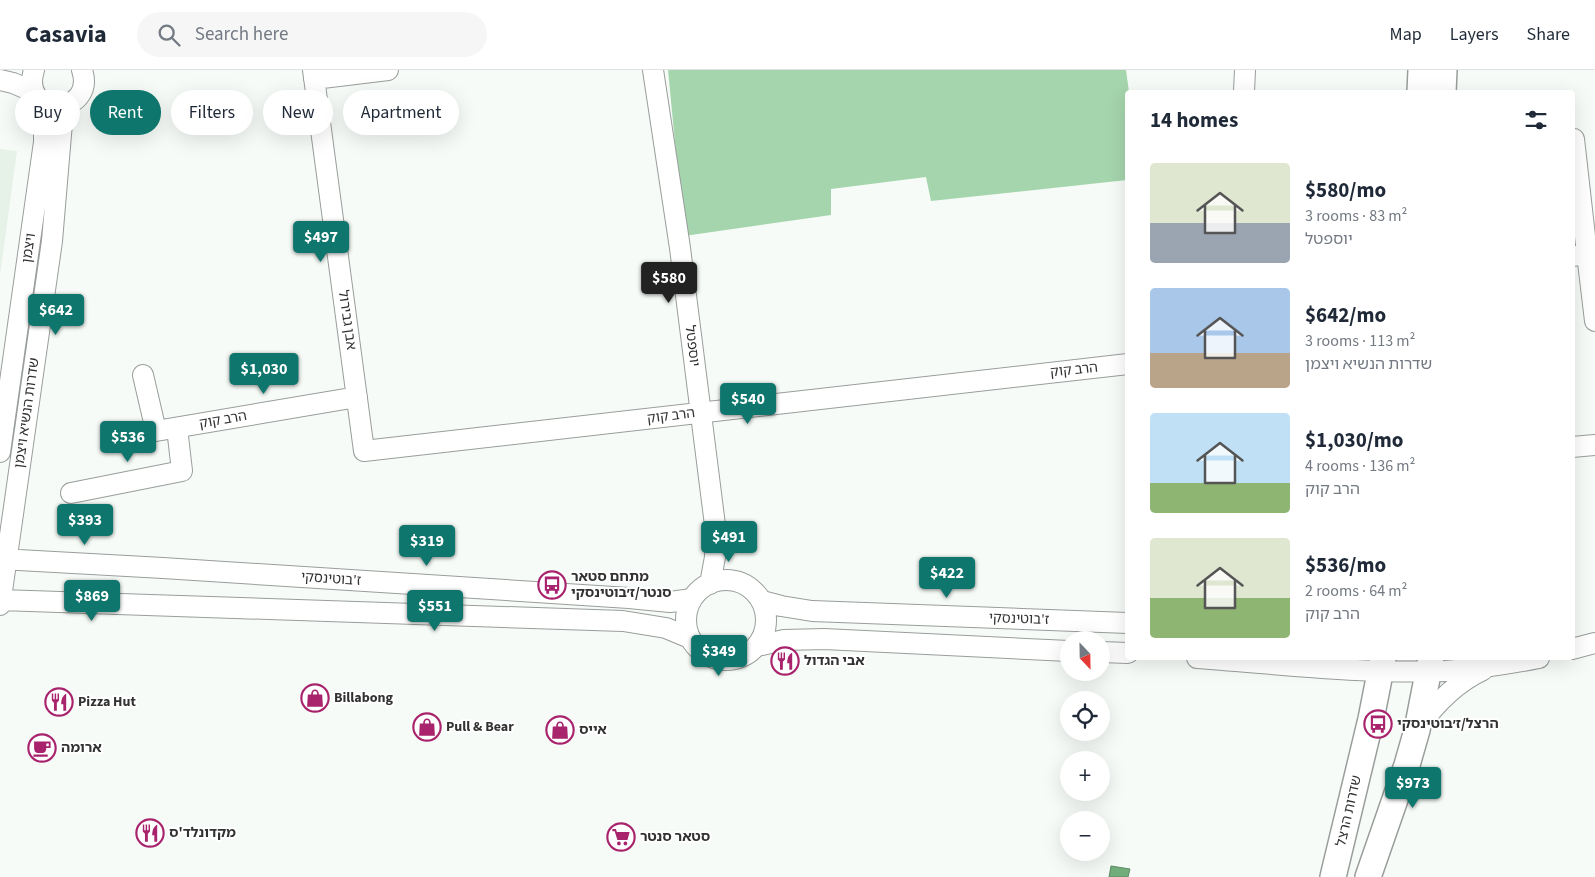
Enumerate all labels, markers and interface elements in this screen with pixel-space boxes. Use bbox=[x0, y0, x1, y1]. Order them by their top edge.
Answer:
search box bbox=[137, 12, 487, 57]
text: Casavia bbox=[25, 17, 107, 52]
icon: search bbox=[155, 21, 183, 49]
text: Search here bbox=[195, 21, 288, 48]
text: Map bbox=[1390, 22, 1422, 47]
text: Layers bbox=[1450, 22, 1499, 47]
text: Share bbox=[1527, 22, 1570, 47]
chip: Buy bbox=[15, 90, 80, 135]
chip: Rent bbox=[90, 90, 161, 135]
chip: Filters bbox=[171, 90, 253, 135]
chip: New bbox=[263, 90, 333, 135]
chip: Apartment bbox=[343, 90, 459, 135]
text: 14 homes bbox=[1150, 105, 1238, 135]
icon: filters bbox=[1522, 106, 1550, 134]
text: $580/mo bbox=[1305, 175, 1386, 205]
icon: home bbox=[1190, 183, 1250, 243]
text: 3 rooms · 83 m² bbox=[1305, 205, 1407, 227]
pin: $497 bbox=[291, 220, 351, 263]
text: $497 bbox=[304, 226, 338, 248]
text: יוספטל bbox=[1305, 228, 1353, 250]
street label: ויצמן bbox=[17, 232, 41, 264]
pin: $580 bbox=[639, 262, 699, 304]
text: $580 bbox=[652, 267, 686, 289]
street label: אבן גבירול bbox=[333, 289, 361, 351]
pin: $642 bbox=[26, 294, 86, 336]
text: $642 bbox=[39, 299, 73, 321]
text: $642/mo bbox=[1305, 300, 1386, 330]
icon: home bbox=[1190, 308, 1250, 368]
street label: יוספטל bbox=[680, 324, 704, 368]
text: 3 rooms · 113 m² bbox=[1305, 330, 1415, 352]
pin: $1,030 bbox=[223, 352, 305, 395]
text: שדרות הנשיא ויצמן bbox=[1305, 353, 1432, 375]
street label: שדרות הנשיא ויצמן bbox=[9, 357, 45, 469]
text: $1,030 bbox=[240, 358, 288, 380]
street label: הרב קוק bbox=[1049, 358, 1099, 382]
pin: $540 bbox=[718, 382, 778, 425]
text: $540 bbox=[731, 388, 765, 410]
street label: הרב קוק bbox=[646, 403, 696, 429]
street label: הרב קוק bbox=[198, 406, 248, 434]
pin: $536 bbox=[98, 420, 158, 463]
text: $1,030/mo bbox=[1305, 425, 1404, 455]
text: $536 bbox=[111, 426, 145, 448]
icon: home bbox=[1190, 433, 1250, 493]
text: 4 rooms · 136 m² bbox=[1305, 455, 1415, 477]
text: הרב קוק bbox=[1305, 478, 1360, 500]
pin: $393 bbox=[55, 504, 115, 546]
text: $393 bbox=[68, 509, 102, 531]
pin: $491 bbox=[699, 520, 759, 563]
pin: $319 bbox=[397, 524, 457, 567]
text: $491 bbox=[712, 526, 746, 548]
text: $319 bbox=[410, 530, 444, 552]
text: $536/mo bbox=[1305, 550, 1386, 580]
pin: $422 bbox=[917, 556, 977, 599]
icon: home bbox=[1190, 558, 1250, 618]
text: $422 bbox=[930, 562, 964, 584]
street label: ז'בוטינסקי bbox=[300, 567, 362, 591]
place label: מתחם סטאר סנטר/ז׳בוטינסקי bbox=[571, 567, 672, 603]
bus stop icon: מתחם סטאר סנטר/ז׳בוטינסקי bbox=[537, 570, 567, 600]
pin: $869 bbox=[62, 580, 122, 622]
text: 2 rooms · 64 m² bbox=[1305, 580, 1407, 602]
text: $869 bbox=[75, 585, 109, 607]
pin: $551 bbox=[405, 590, 465, 632]
text: $551 bbox=[418, 595, 452, 617]
text: הרב קוק bbox=[1305, 603, 1360, 625]
street label: ז'בוטינסקי bbox=[989, 608, 1050, 630]
north arrow bbox=[1060, 631, 1110, 681]
map controls bbox=[1060, 631, 1110, 861]
pin: $349 bbox=[689, 634, 749, 677]
text: $349 bbox=[702, 640, 736, 662]
restaurant icon: אבי הגדול bbox=[770, 646, 800, 676]
place label: אבי הגדול bbox=[804, 651, 865, 671]
shop icon: Billabong bbox=[300, 683, 330, 713]
restaurant icon: Pizza Hut bbox=[44, 687, 74, 717]
place label: Billabong bbox=[334, 688, 394, 708]
button: locate bbox=[1060, 691, 1110, 741]
place label: Pizza Hut bbox=[78, 692, 136, 712]
bus stop icon: הרצל/ז׳בוטינסקי bbox=[1363, 709, 1393, 739]
shop icon: Pull & Bear bbox=[412, 712, 442, 742]
place label: הרצל/ז׳בוטינסקי bbox=[1397, 714, 1499, 734]
shop icon: אייס bbox=[545, 715, 575, 745]
place label: Pull & Bear bbox=[446, 717, 514, 737]
place label: אייס bbox=[579, 720, 607, 740]
cafe icon: ארומה bbox=[27, 733, 57, 763]
place label: ארומה bbox=[61, 738, 102, 758]
button: + bbox=[1060, 751, 1110, 801]
pin: $973 bbox=[1383, 766, 1443, 809]
text: $973 bbox=[1396, 772, 1430, 794]
street label: שדרות הרצל bbox=[1331, 773, 1367, 849]
button: − bbox=[1060, 811, 1110, 861]
restaurant icon: מקדונלד'ס bbox=[135, 818, 165, 848]
supermarket icon: סטאר סנטר bbox=[606, 822, 636, 852]
place label: מקדונלד'ס bbox=[169, 823, 236, 843]
place label: סטאר סנטר bbox=[640, 827, 710, 847]

